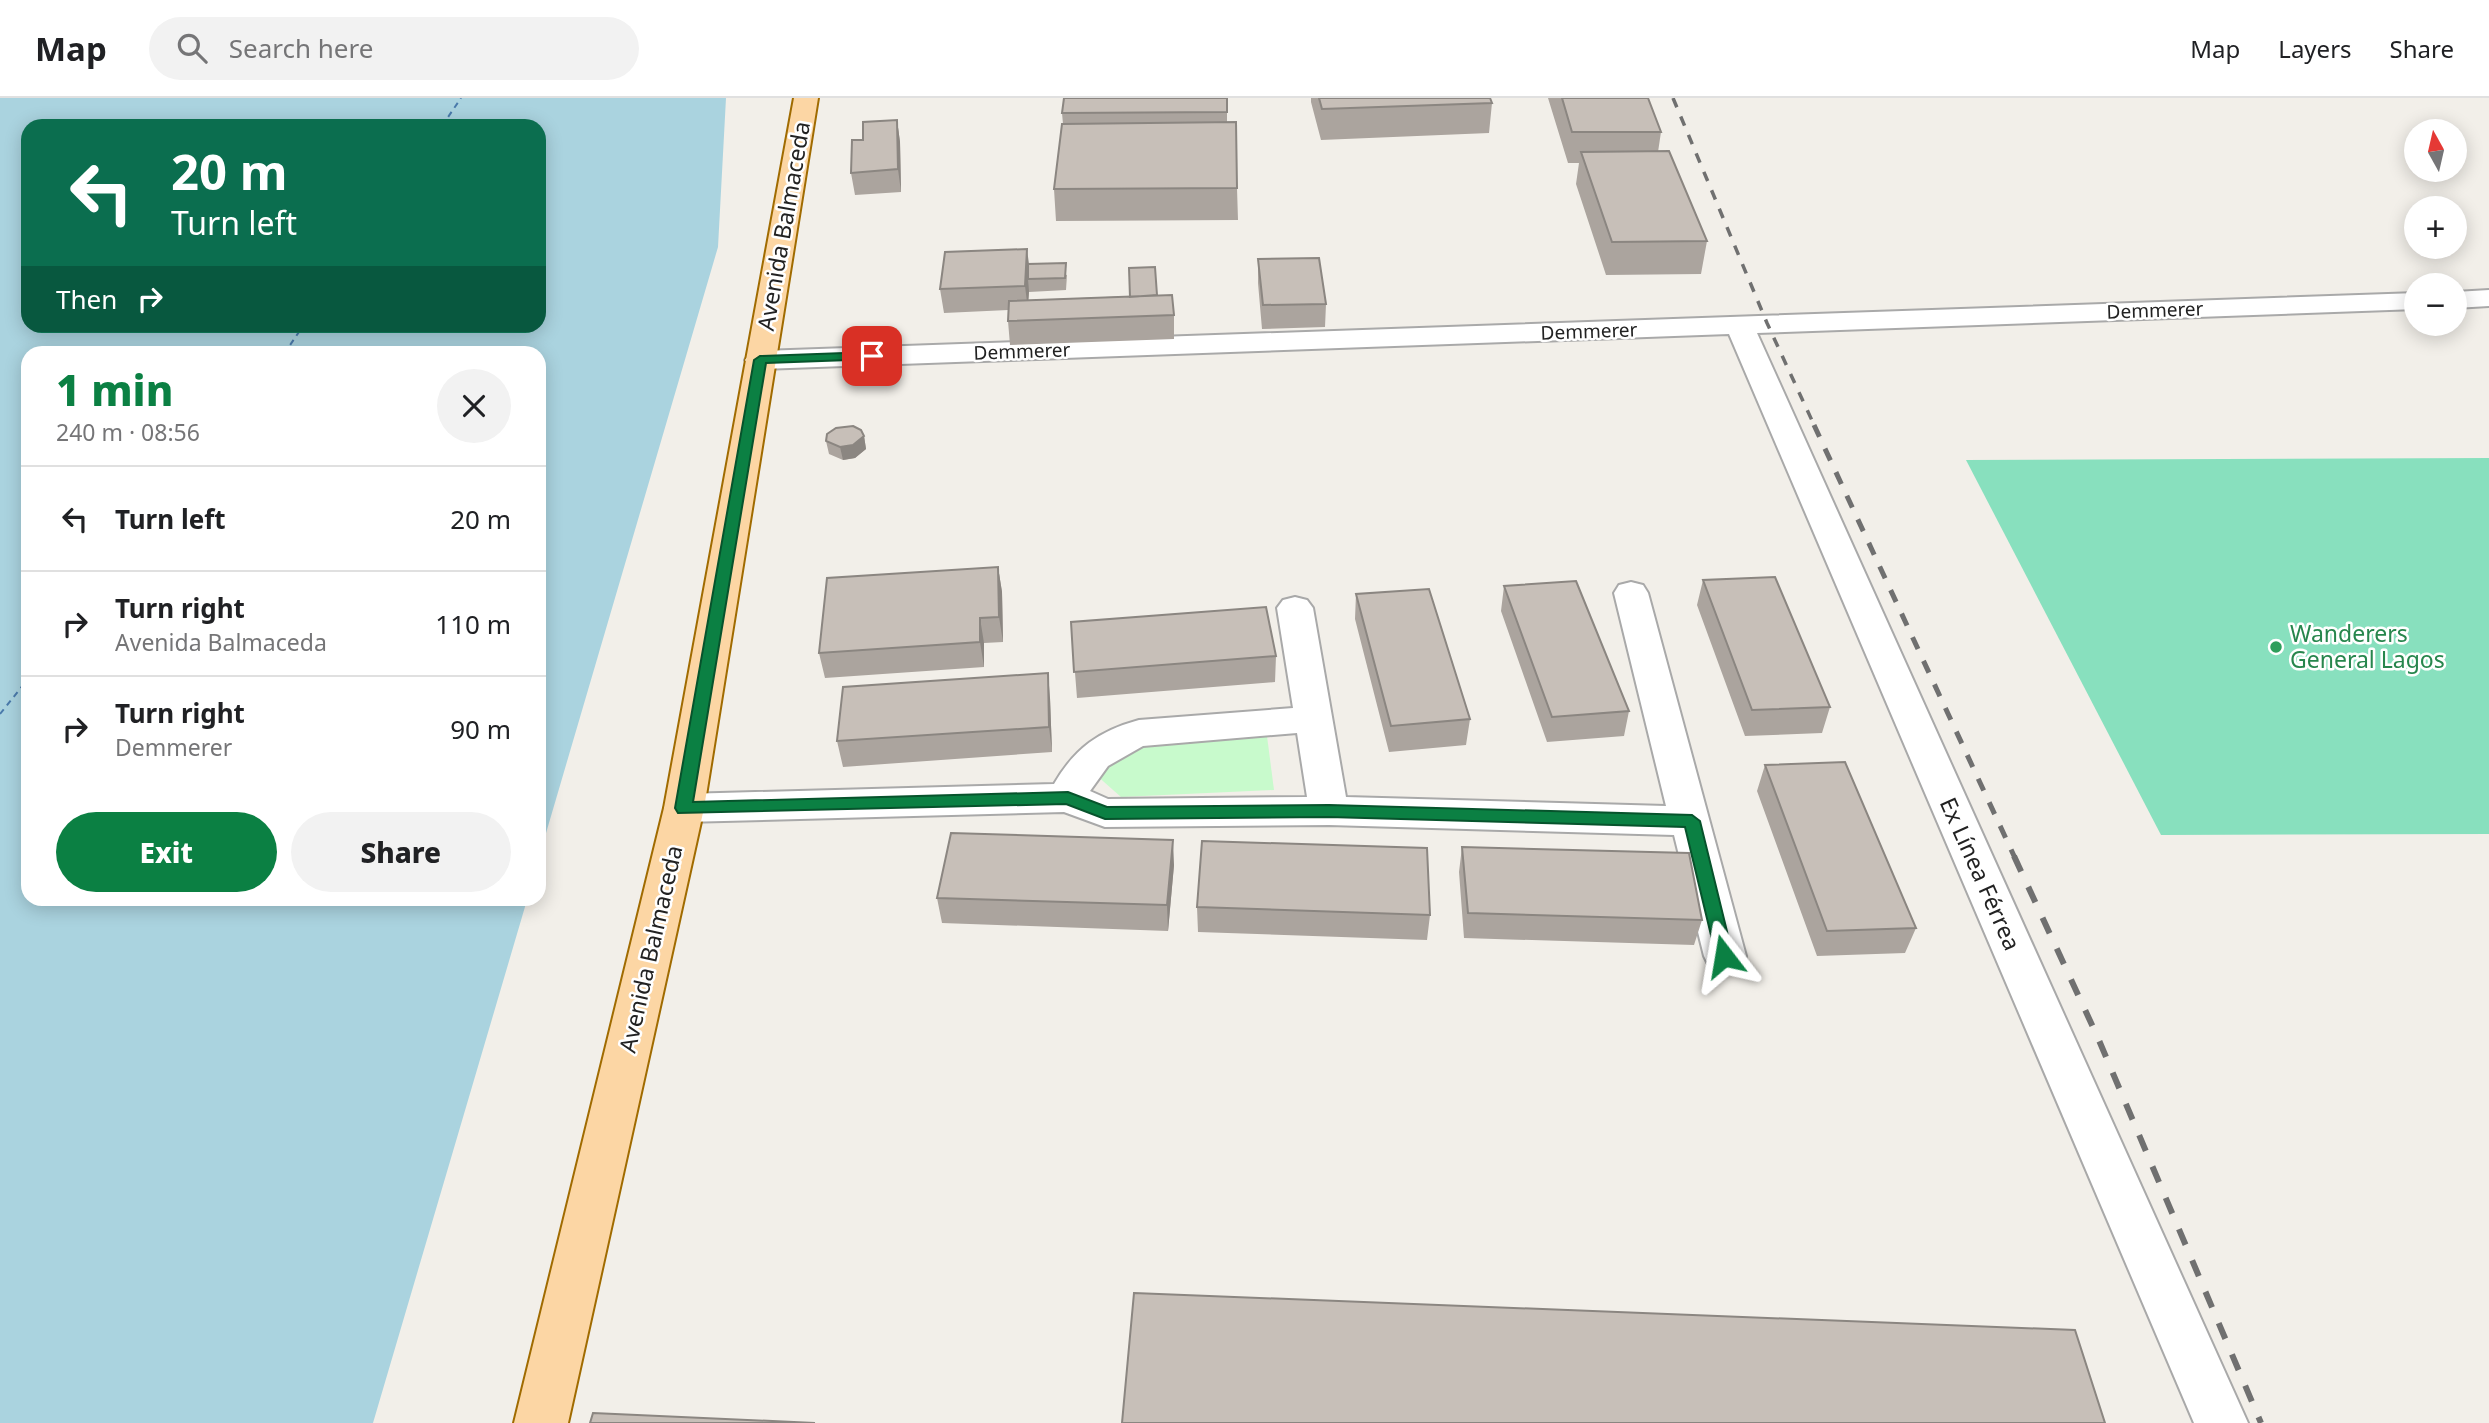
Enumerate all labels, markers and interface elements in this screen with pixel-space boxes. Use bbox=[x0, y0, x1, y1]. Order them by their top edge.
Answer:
search box bbox=[149, 17, 639, 80]
text: Map bbox=[35, 26, 107, 71]
icon: search bbox=[173, 29, 211, 67]
text: Search here bbox=[229, 30, 373, 66]
text: Map bbox=[2190, 32, 2240, 65]
text: Layers bbox=[2278, 32, 2352, 65]
text: Share bbox=[2390, 32, 2454, 65]
street label: Avenida Balmaceda bbox=[749, 119, 817, 333]
north arrow bbox=[2404, 119, 2468, 182]
map controls bbox=[2404, 119, 2467, 336]
text: 20 m bbox=[171, 138, 288, 204]
icon: left bbox=[56, 147, 147, 238]
button: + bbox=[2404, 196, 2467, 259]
text: Turn left bbox=[171, 201, 297, 244]
button: − bbox=[2404, 273, 2467, 336]
icon: right bbox=[131, 280, 169, 318]
text: Then bbox=[56, 281, 117, 317]
street label: Demmerer bbox=[2106, 295, 2204, 325]
street label: Demmerer bbox=[1540, 316, 1638, 346]
pin bbox=[842, 326, 902, 386]
street label: Demmerer bbox=[973, 336, 1071, 366]
icon: arrive bbox=[853, 337, 891, 375]
text: 1 min bbox=[56, 361, 173, 418]
button: close bbox=[437, 369, 511, 443]
text: 240 m · 08:56 bbox=[56, 416, 200, 448]
icon: left bbox=[56, 500, 94, 538]
text: Turn left bbox=[115, 501, 226, 537]
text: 20 m bbox=[450, 501, 511, 537]
text: Turn right bbox=[115, 590, 245, 626]
icon: right bbox=[56, 605, 94, 643]
text: 110 m bbox=[435, 606, 511, 642]
place label: Wanderers General Lagos bbox=[2290, 617, 2445, 675]
text: Avenida Balmaceda bbox=[115, 626, 327, 658]
marker: Wanderers General Lagos bbox=[2268, 639, 2284, 655]
text: Turn right bbox=[115, 695, 245, 731]
icon: right bbox=[56, 710, 94, 748]
text: 90 m bbox=[450, 711, 511, 747]
text: Demmerer bbox=[115, 731, 232, 763]
street label: Ex Línea Férrea bbox=[1933, 792, 2029, 955]
button: Exit bbox=[56, 812, 277, 892]
button: Share bbox=[291, 812, 511, 892]
street label: Avenida Balmaceda bbox=[611, 842, 689, 1056]
position arrow bbox=[1687, 919, 1761, 993]

